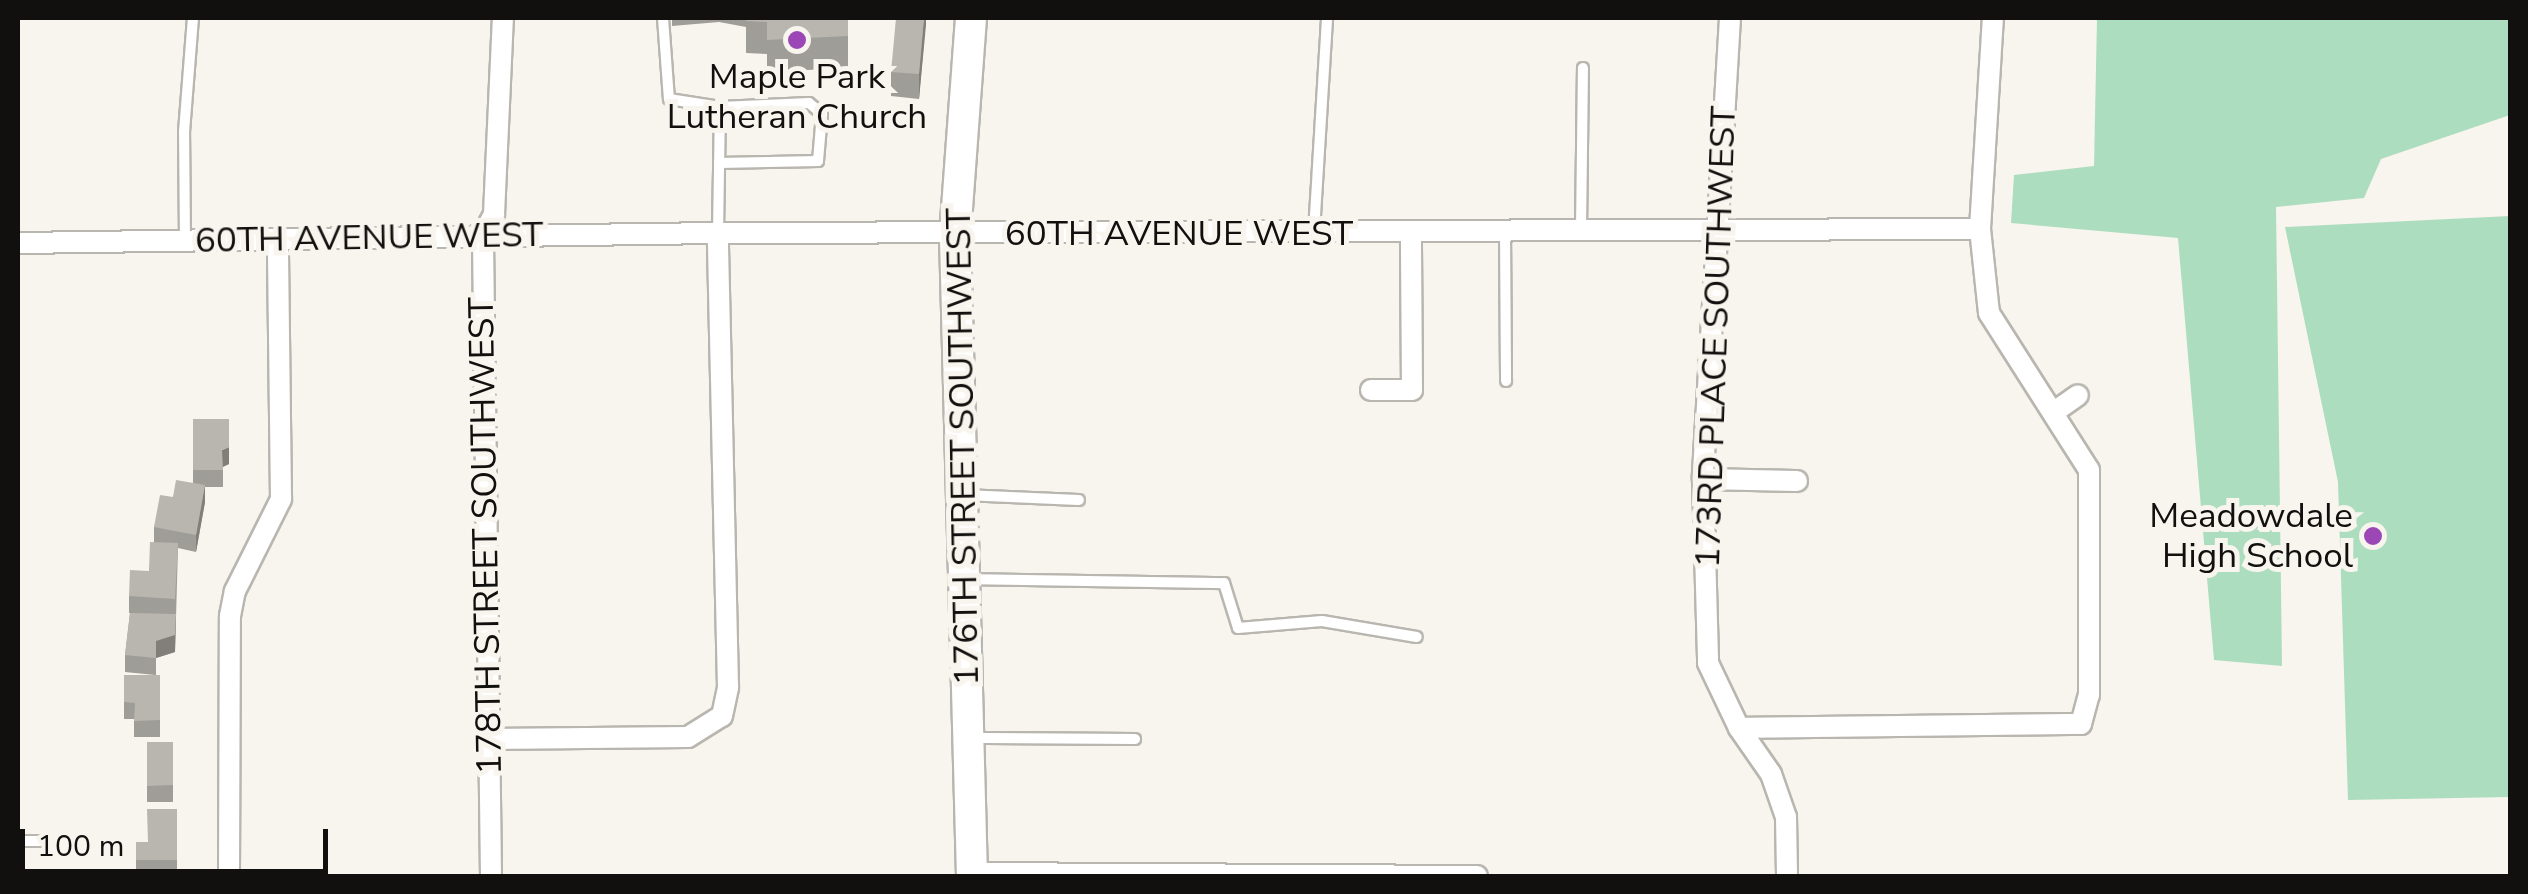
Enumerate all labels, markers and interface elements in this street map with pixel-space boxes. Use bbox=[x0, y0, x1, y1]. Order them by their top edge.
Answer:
marker: Maple Park Lutheran Church bbox=[786, 29, 808, 51]
place label: Maple Park Lutheran Church bbox=[667, 56, 927, 138]
street label: 173RD PLACE SOUTHWEST bbox=[1687, 105, 1745, 569]
street label: 176TH STREET SOUTHWEST bbox=[938, 208, 988, 686]
street label: 60TH AVENUE WEST bbox=[1005, 213, 1353, 255]
street label: 60TH AVENUE WEST bbox=[195, 214, 543, 262]
street label: 178TH STREET SOUTHWEST bbox=[461, 297, 511, 775]
place label: Meadowdale High School bbox=[2149, 495, 2353, 577]
marker: Meadowdale High School bbox=[2362, 525, 2384, 547]
scale bar bbox=[25, 809, 332, 871]
text: 100 m bbox=[37, 826, 124, 867]

